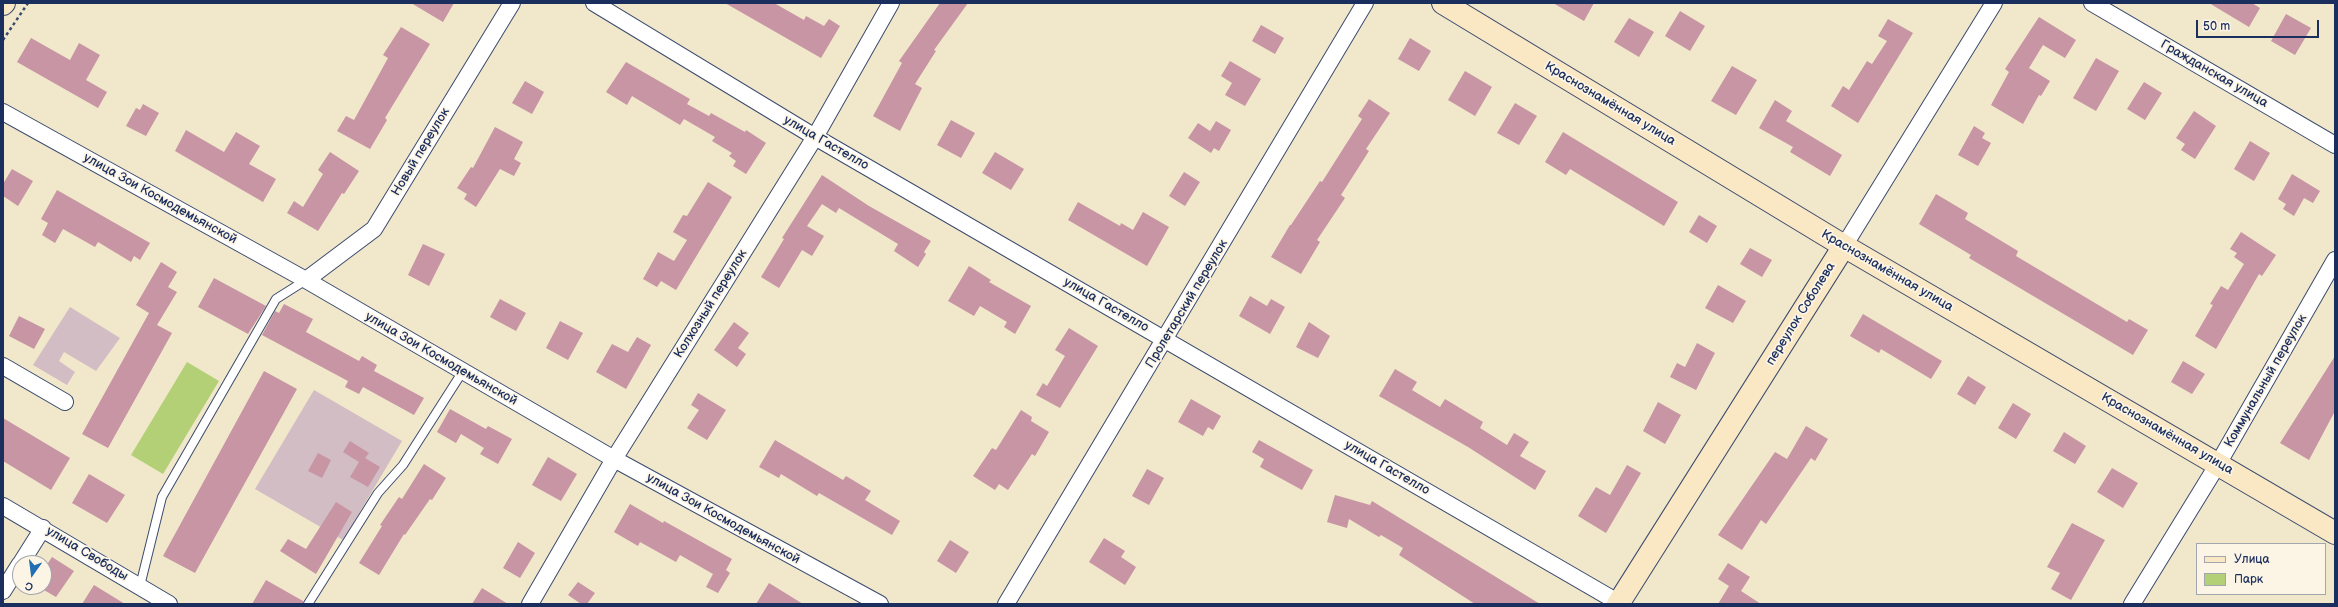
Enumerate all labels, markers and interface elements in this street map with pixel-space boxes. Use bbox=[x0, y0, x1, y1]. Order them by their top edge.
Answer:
scale bar bbox=[2198, 12, 2321, 38]
text: 50 m bbox=[2203, 19, 2230, 34]
street label: Гражданская улица bbox=[2157, 37, 2271, 111]
street label: Краснознамённая улица bbox=[1542, 59, 1678, 149]
street label: Новый переулок bbox=[389, 105, 453, 199]
street label: улица Гастелло bbox=[781, 112, 871, 174]
street label: улица Зои Космодемьянской bbox=[80, 150, 240, 248]
street label: Краснознамённая улица bbox=[1818, 227, 1956, 315]
street label: Пролетарский переулок bbox=[1142, 237, 1232, 371]
street label: Колхозный переулок bbox=[671, 247, 751, 361]
street label: переулок Соболева bbox=[1763, 260, 1839, 368]
street label: улица Гастелло bbox=[1061, 274, 1151, 336]
street label: улица Зои Космодемьянской bbox=[362, 309, 520, 409]
street label: Коммунальный переулок bbox=[2221, 312, 2311, 450]
street label: Краснознамённая улица bbox=[2098, 390, 2236, 478]
street label: улица Гастелло bbox=[1342, 437, 1432, 499]
street label: улица Зои Космодемьянской bbox=[643, 470, 803, 568]
street label: улица Свободы bbox=[43, 523, 131, 585]
legend bbox=[2196, 543, 2326, 595]
text: Улица bbox=[2234, 552, 2270, 567]
north arrow bbox=[12, 555, 52, 595]
text: Парк bbox=[2234, 572, 2263, 587]
text: С bbox=[24, 579, 35, 593]

